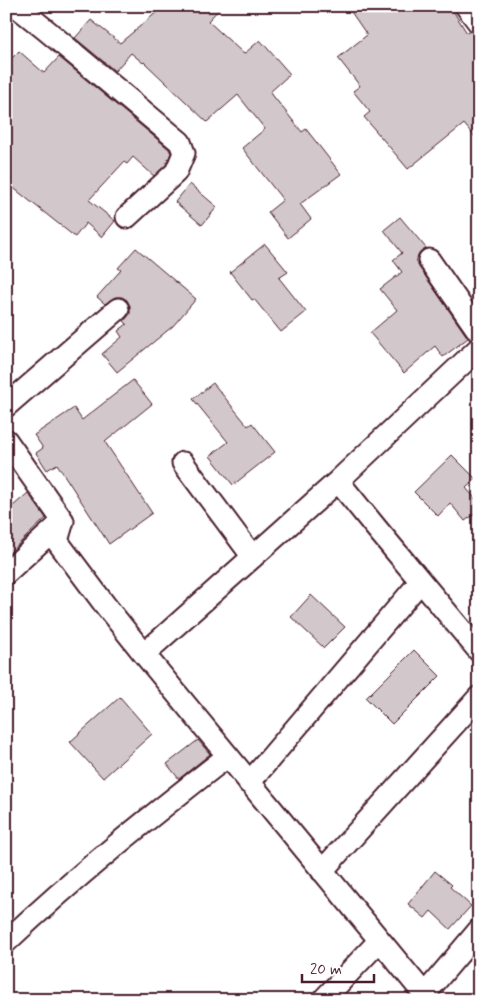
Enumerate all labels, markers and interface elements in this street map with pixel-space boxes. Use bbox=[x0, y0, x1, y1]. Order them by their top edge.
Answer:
scale bar bbox=[302, 951, 375, 983]
text: 20 m bbox=[310, 960, 342, 980]

